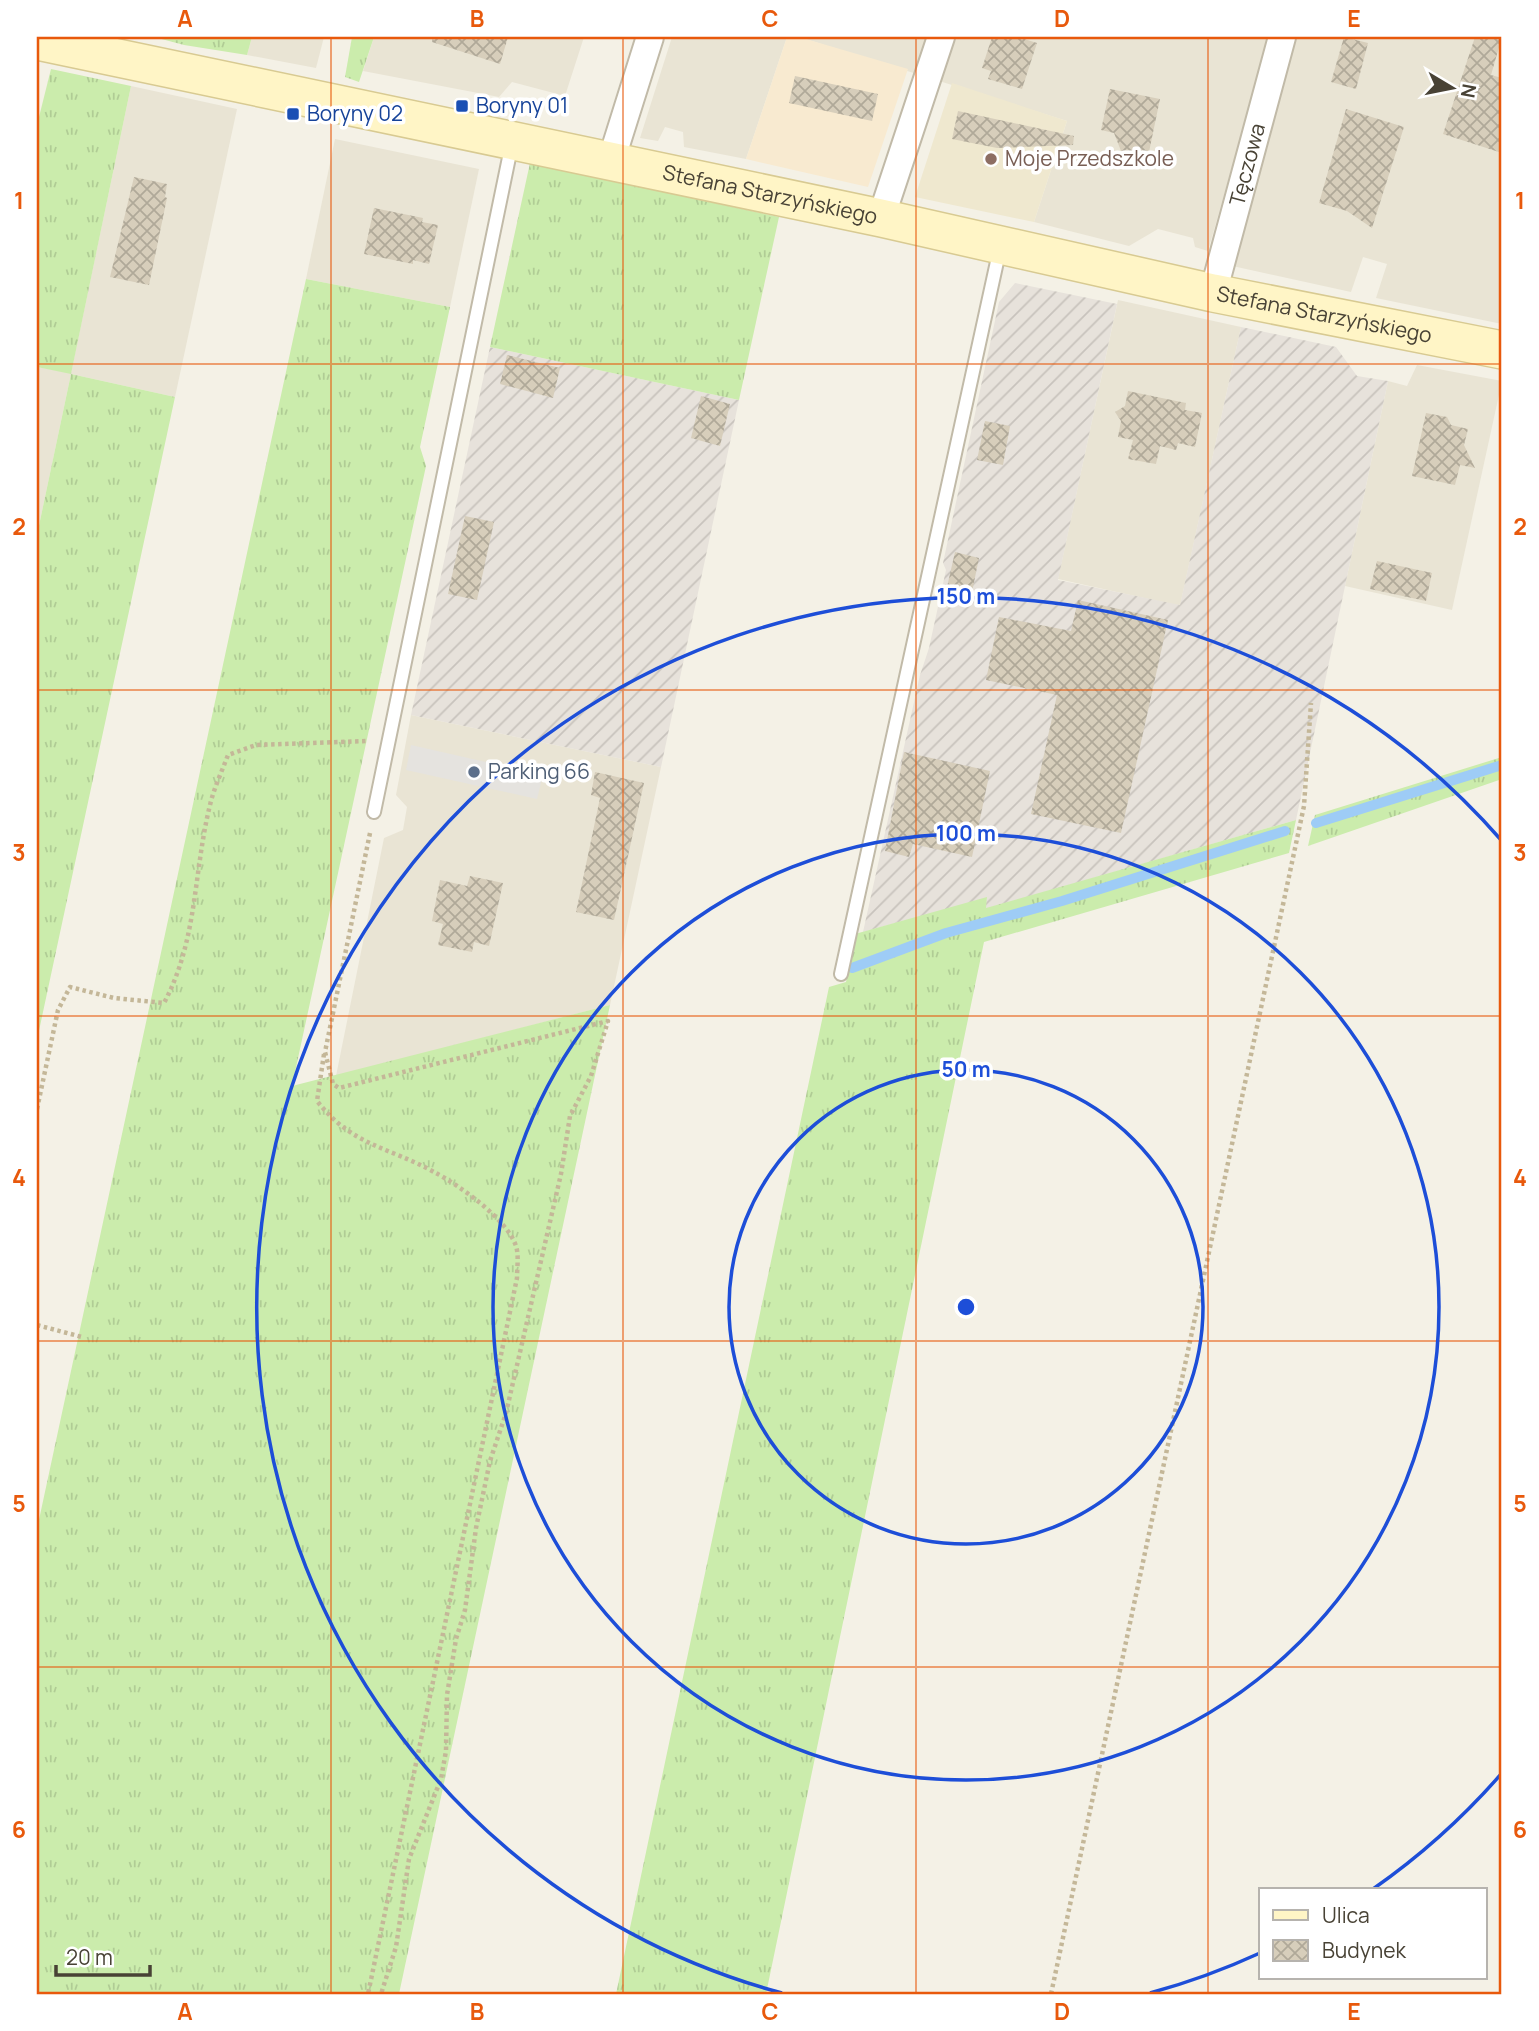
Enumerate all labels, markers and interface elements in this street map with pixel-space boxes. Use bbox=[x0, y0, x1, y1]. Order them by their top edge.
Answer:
text: A bbox=[177, 2, 193, 34]
text: B bbox=[470, 2, 484, 34]
text: C bbox=[762, 2, 779, 34]
text: D bbox=[1054, 2, 1070, 34]
text: E bbox=[1347, 2, 1361, 34]
north arrow bbox=[1416, 52, 1486, 122]
text: N bbox=[1455, 82, 1483, 100]
place label: Boryny 01 bbox=[476, 91, 568, 119]
marker: Boryny 01 bbox=[454, 98, 470, 114]
place label: Boryny 02 bbox=[307, 99, 403, 127]
marker: Boryny 02 bbox=[285, 106, 301, 122]
street label: Tęczowa bbox=[1222, 120, 1271, 209]
place label: Moje Przedszkole bbox=[1005, 144, 1174, 172]
marker: Moje Przedszkole bbox=[983, 151, 999, 167]
street label: Stefana Starzyńskiego bbox=[660, 158, 880, 230]
text: 1 bbox=[14, 184, 24, 216]
text: 1 bbox=[1515, 184, 1525, 216]
street label: Stefana Starzyńskiego bbox=[1214, 279, 1434, 349]
text: 2 bbox=[12, 510, 26, 542]
text: 2 bbox=[1513, 510, 1527, 542]
text: 150 m bbox=[937, 582, 995, 610]
place label: Parking 66 bbox=[488, 757, 590, 785]
marker: Parking 66 bbox=[466, 764, 482, 780]
text: 100 m bbox=[936, 819, 996, 847]
text: 3 bbox=[12, 836, 26, 868]
text: 3 bbox=[1513, 836, 1527, 868]
text: 50 m bbox=[941, 1055, 991, 1083]
text: 4 bbox=[12, 1161, 26, 1193]
text: 4 bbox=[1513, 1161, 1527, 1193]
centre of rings bbox=[954, 1295, 978, 1319]
text: 5 bbox=[12, 1487, 26, 1519]
text: 5 bbox=[1513, 1487, 1527, 1519]
text: 6 bbox=[12, 1813, 26, 1845]
text: 6 bbox=[1513, 1813, 1527, 1845]
legend bbox=[1259, 1888, 1486, 1979]
text: Ulica bbox=[1322, 1901, 1370, 1929]
scale bar bbox=[56, 1933, 150, 1977]
text: Budynek bbox=[1322, 1936, 1407, 1964]
text: 20 m bbox=[66, 1943, 113, 1971]
text: A bbox=[177, 1995, 193, 2027]
text: B bbox=[470, 1995, 484, 2027]
text: C bbox=[762, 1995, 779, 2027]
text: D bbox=[1054, 1995, 1070, 2027]
text: E bbox=[1347, 1995, 1361, 2027]

